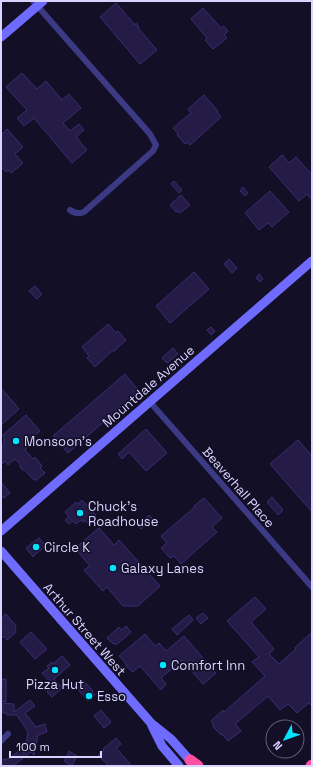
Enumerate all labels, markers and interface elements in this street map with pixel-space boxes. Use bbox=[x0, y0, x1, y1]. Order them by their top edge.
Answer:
street label: Mountdale Avenue bbox=[99, 342, 198, 431]
place label: Monsoon's bbox=[24, 433, 92, 450]
marker: Monsoon's bbox=[11, 436, 21, 446]
street label: Beaverhall Place bbox=[199, 443, 278, 531]
place label: Chuck's Roadhouse bbox=[88, 498, 158, 530]
marker: Chuck's Roadhouse bbox=[75, 508, 85, 518]
place label: Circle K bbox=[44, 539, 90, 556]
marker: Circle K bbox=[31, 542, 41, 552]
place label: Galaxy Lanes bbox=[121, 560, 204, 577]
marker: Galaxy Lanes bbox=[108, 563, 118, 573]
street label: Arthur Street West bbox=[40, 579, 130, 679]
place label: Comfort Inn bbox=[171, 657, 245, 674]
marker: Comfort Inn bbox=[158, 660, 168, 670]
marker: Pizza Hut bbox=[50, 665, 60, 675]
place label: Pizza Hut bbox=[26, 676, 84, 693]
place label: Esso bbox=[97, 688, 126, 705]
marker: Esso bbox=[84, 691, 94, 701]
north arrow bbox=[265, 719, 305, 759]
scale bar bbox=[10, 733, 101, 759]
text: N bbox=[270, 738, 285, 753]
text: 100 m bbox=[16, 739, 50, 755]

